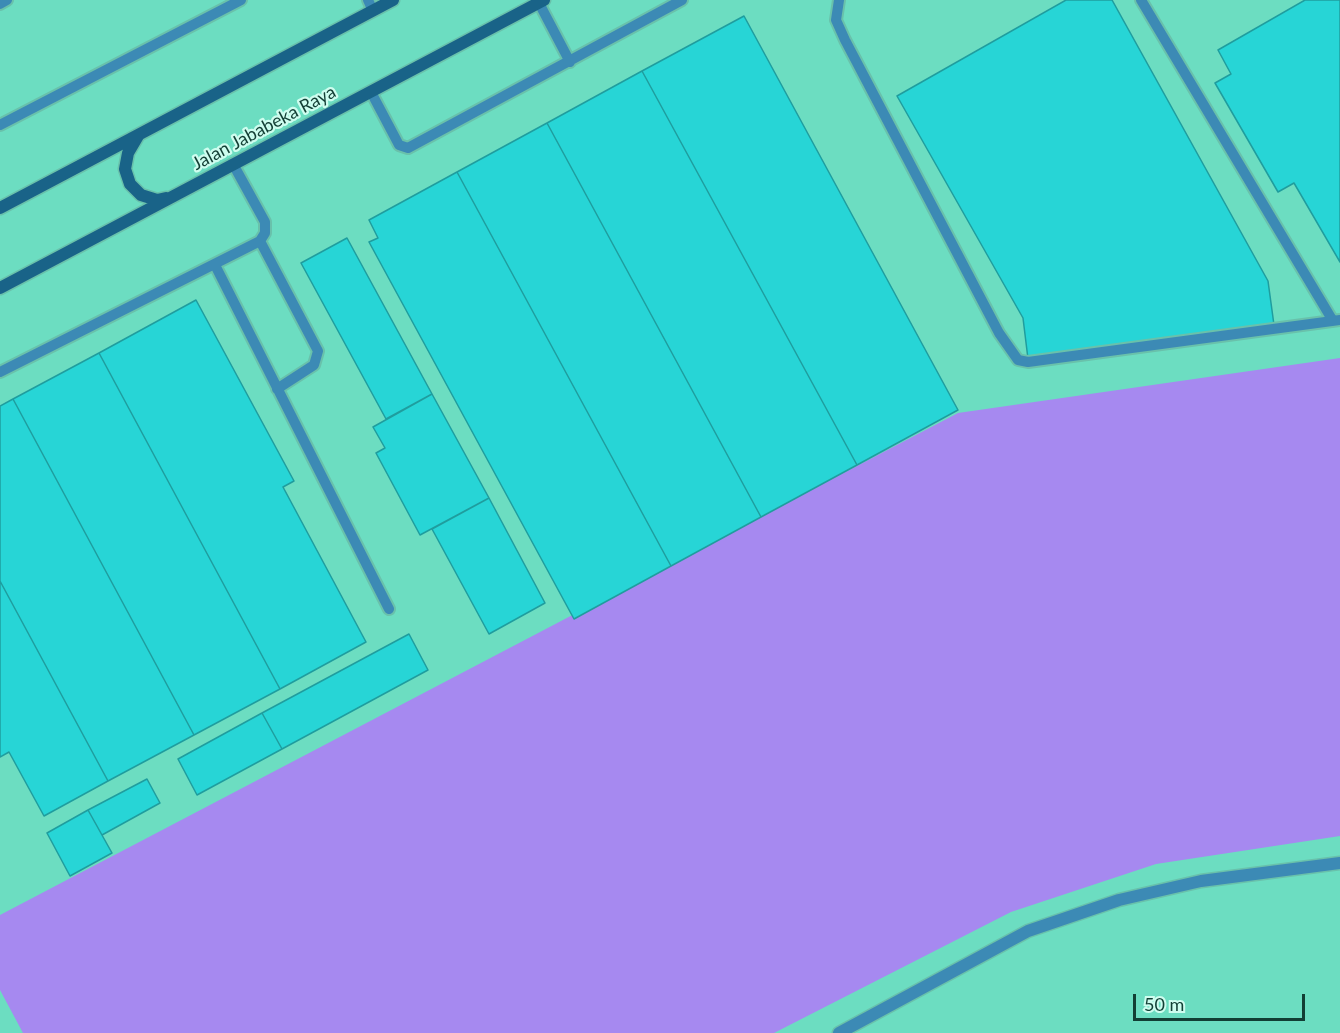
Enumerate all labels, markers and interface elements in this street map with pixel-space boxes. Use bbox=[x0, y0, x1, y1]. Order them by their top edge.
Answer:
street label: Jalan Jababeka Raya bbox=[189, 81, 339, 175]
scale bar bbox=[1136, 982, 1308, 1020]
text: 50 m bbox=[1144, 993, 1184, 1015]

